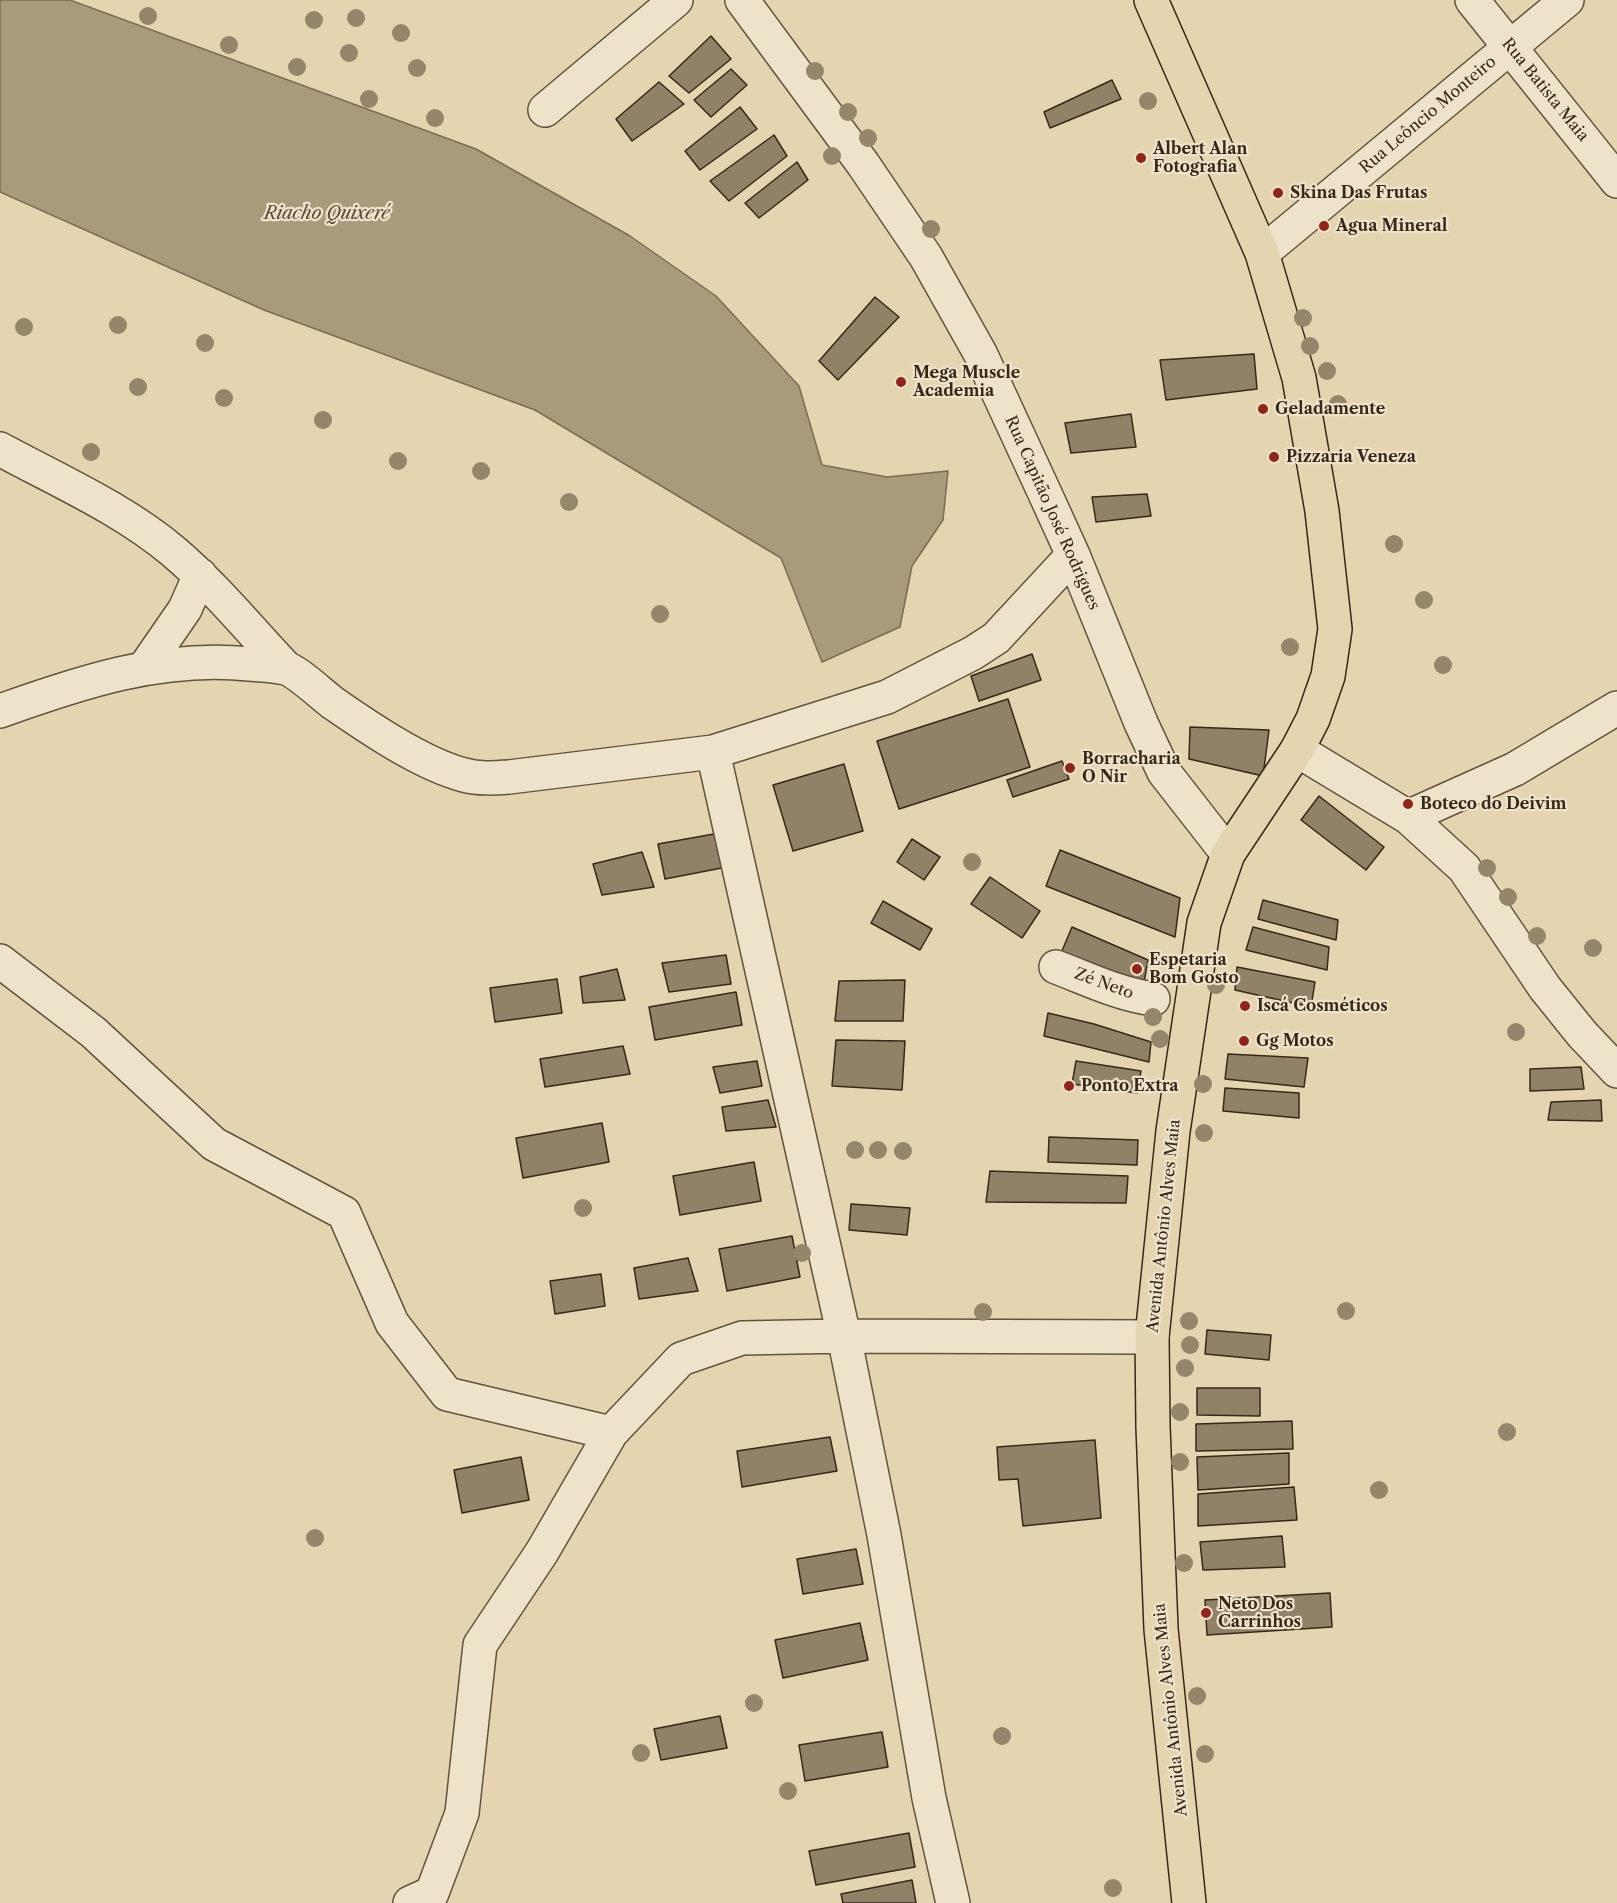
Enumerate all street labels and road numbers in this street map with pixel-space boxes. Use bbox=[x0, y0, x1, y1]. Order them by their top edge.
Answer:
street label: Rua Batista Maia bbox=[1497, 34, 1593, 146]
street label: Rua Leôncio Monteiro bbox=[1356, 52, 1500, 178]
street label: Rua Capitão José Rodrigues bbox=[1000, 413, 1104, 613]
street label: Zé Neto bbox=[1072, 964, 1136, 1004]
street label: Avenida Antônio Alves Maia bbox=[1143, 1118, 1185, 1334]
street label: Avenida Antônio Alves Maia bbox=[1150, 1602, 1192, 1818]

